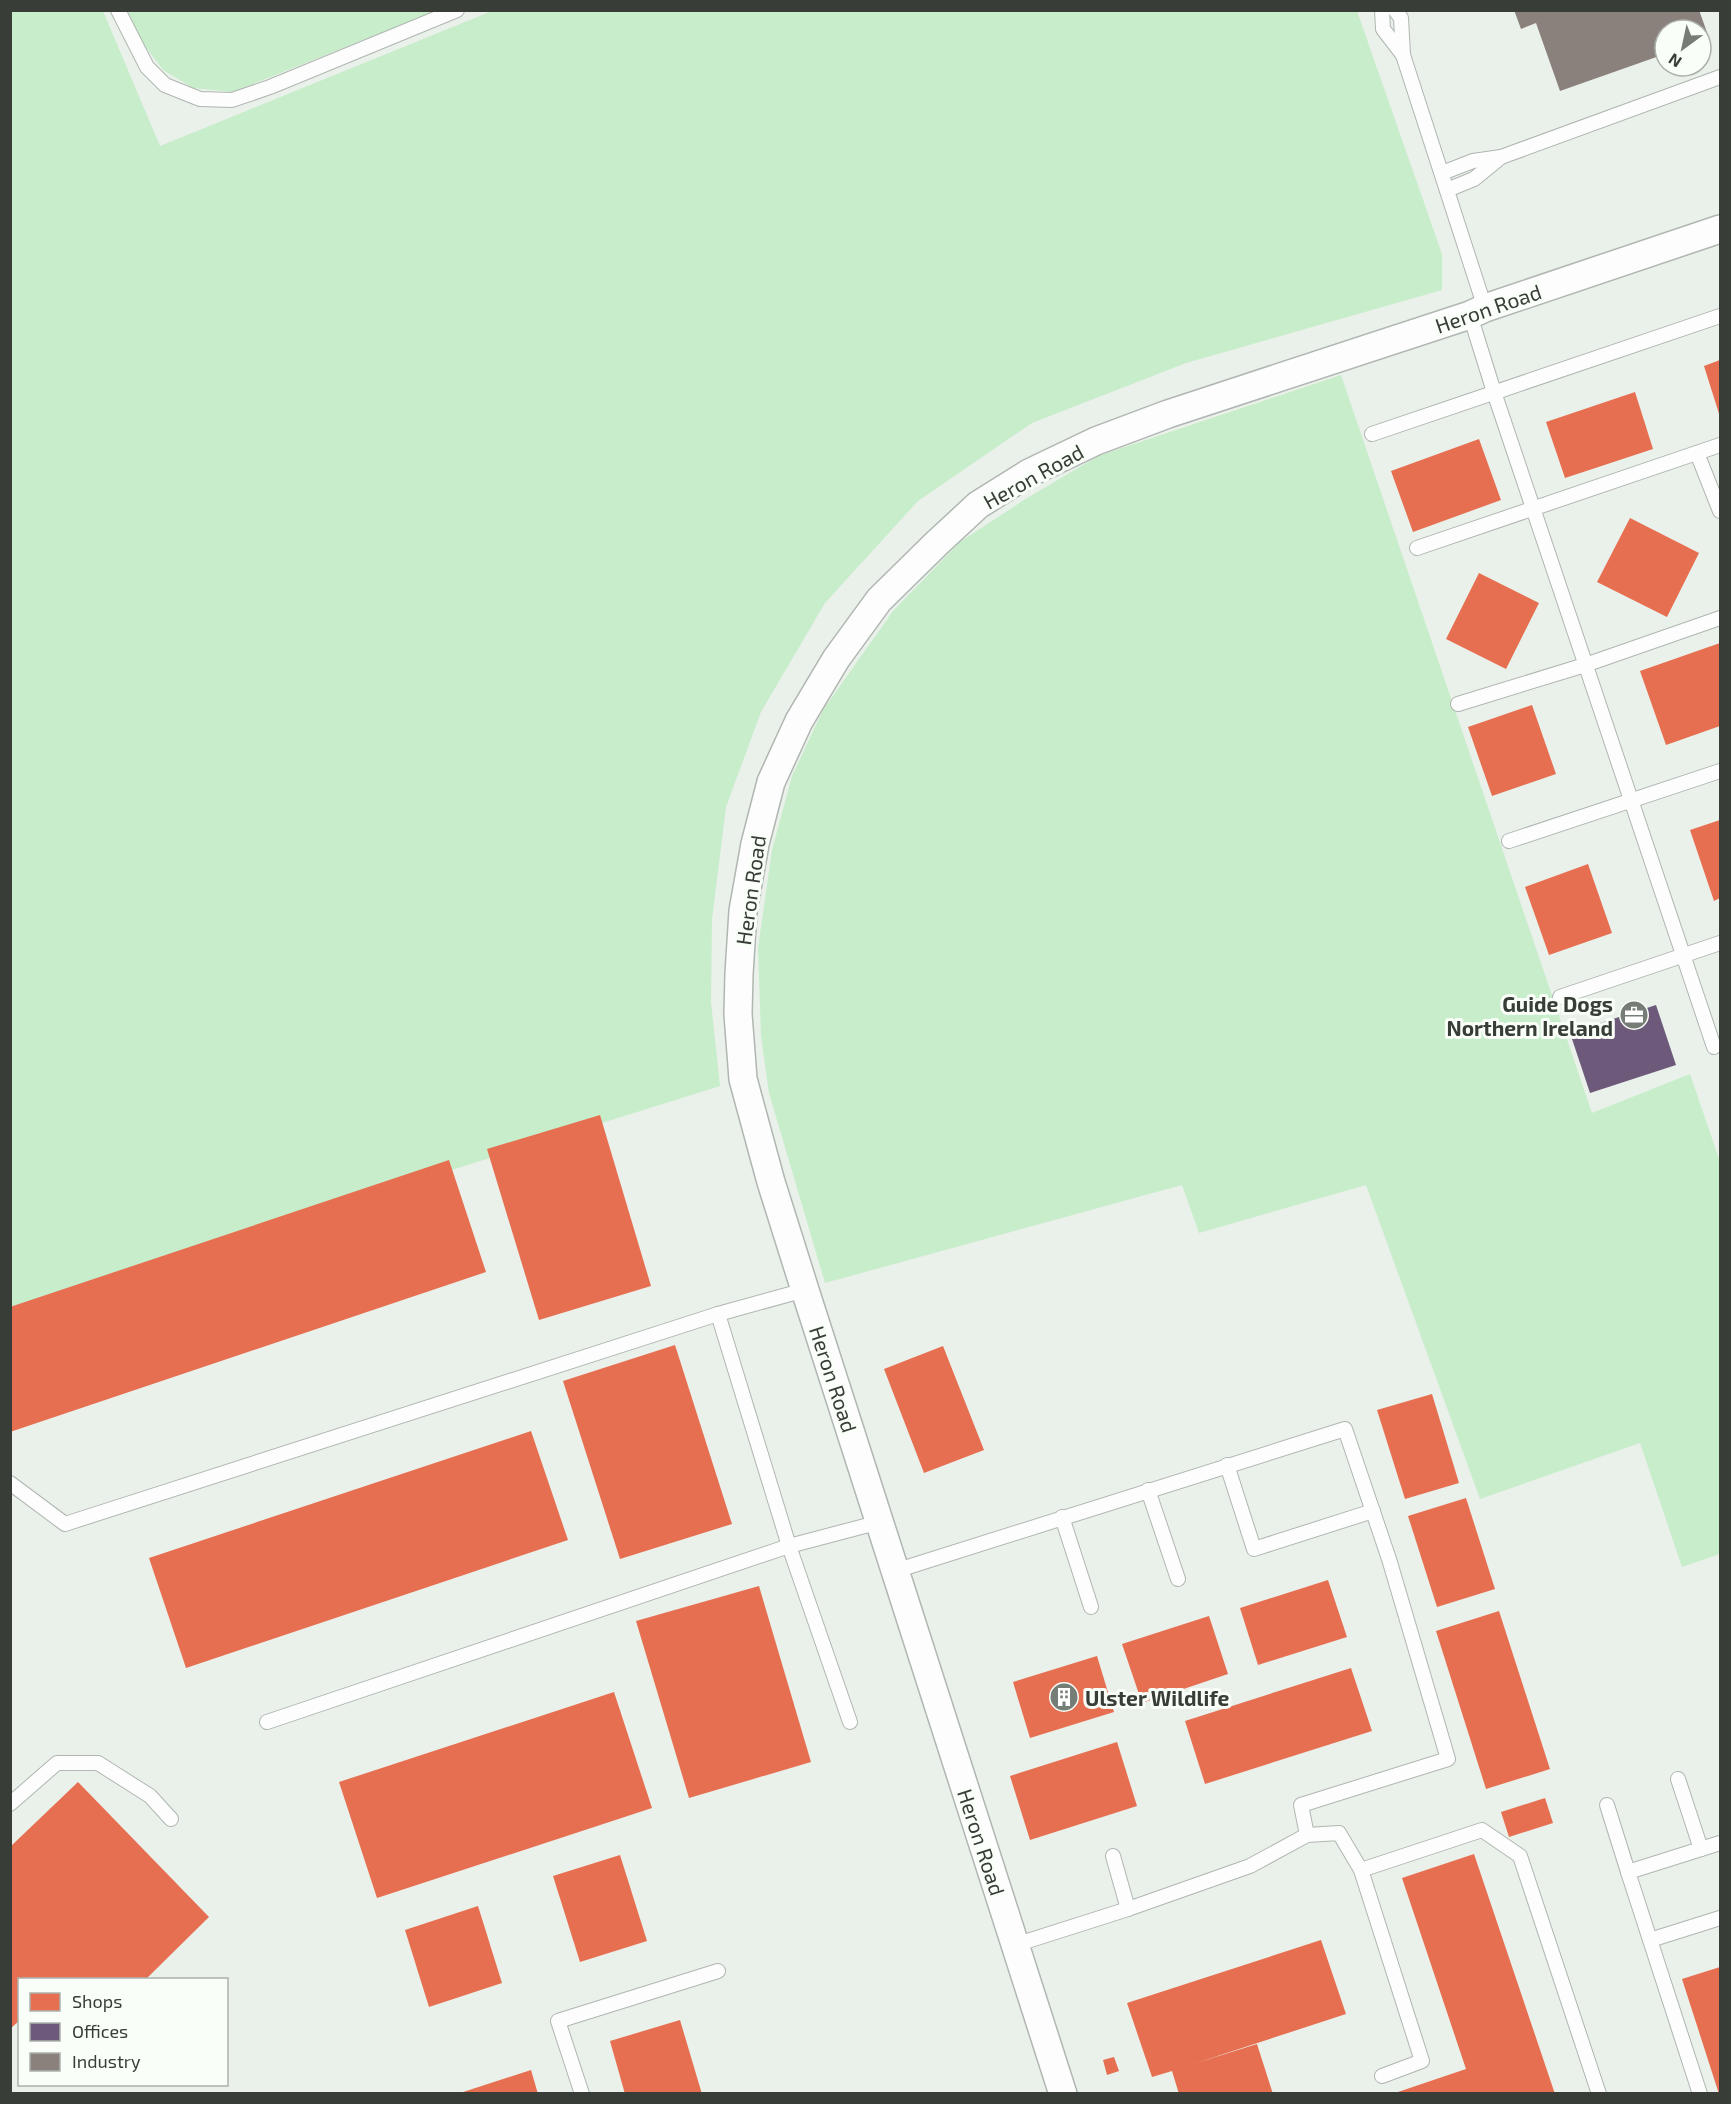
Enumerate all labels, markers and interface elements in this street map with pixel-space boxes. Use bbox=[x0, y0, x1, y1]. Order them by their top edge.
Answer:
north arrow bbox=[1653, 18, 1713, 78]
text: N bbox=[1665, 50, 1685, 72]
street label: Heron Road bbox=[1432, 278, 1544, 338]
street label: Heron Road bbox=[979, 438, 1087, 514]
street label: Heron Road bbox=[730, 833, 770, 947]
place label: Guide Dogs Northern Ireland bbox=[1447, 991, 1613, 1040]
office icon: Guide Dogs Northern Ireland bbox=[1618, 999, 1650, 1031]
street label: Heron Road bbox=[805, 1323, 863, 1435]
building icon: Ulster Wildlife bbox=[1048, 1681, 1080, 1713]
place label: Ulster Wildlife bbox=[1085, 1685, 1230, 1710]
street label: Heron Road bbox=[953, 1786, 1011, 1898]
legend bbox=[18, 1978, 228, 2086]
text: Shops bbox=[72, 1990, 122, 2012]
text: Offices bbox=[72, 2020, 128, 2042]
text: Industry bbox=[72, 2050, 141, 2072]

